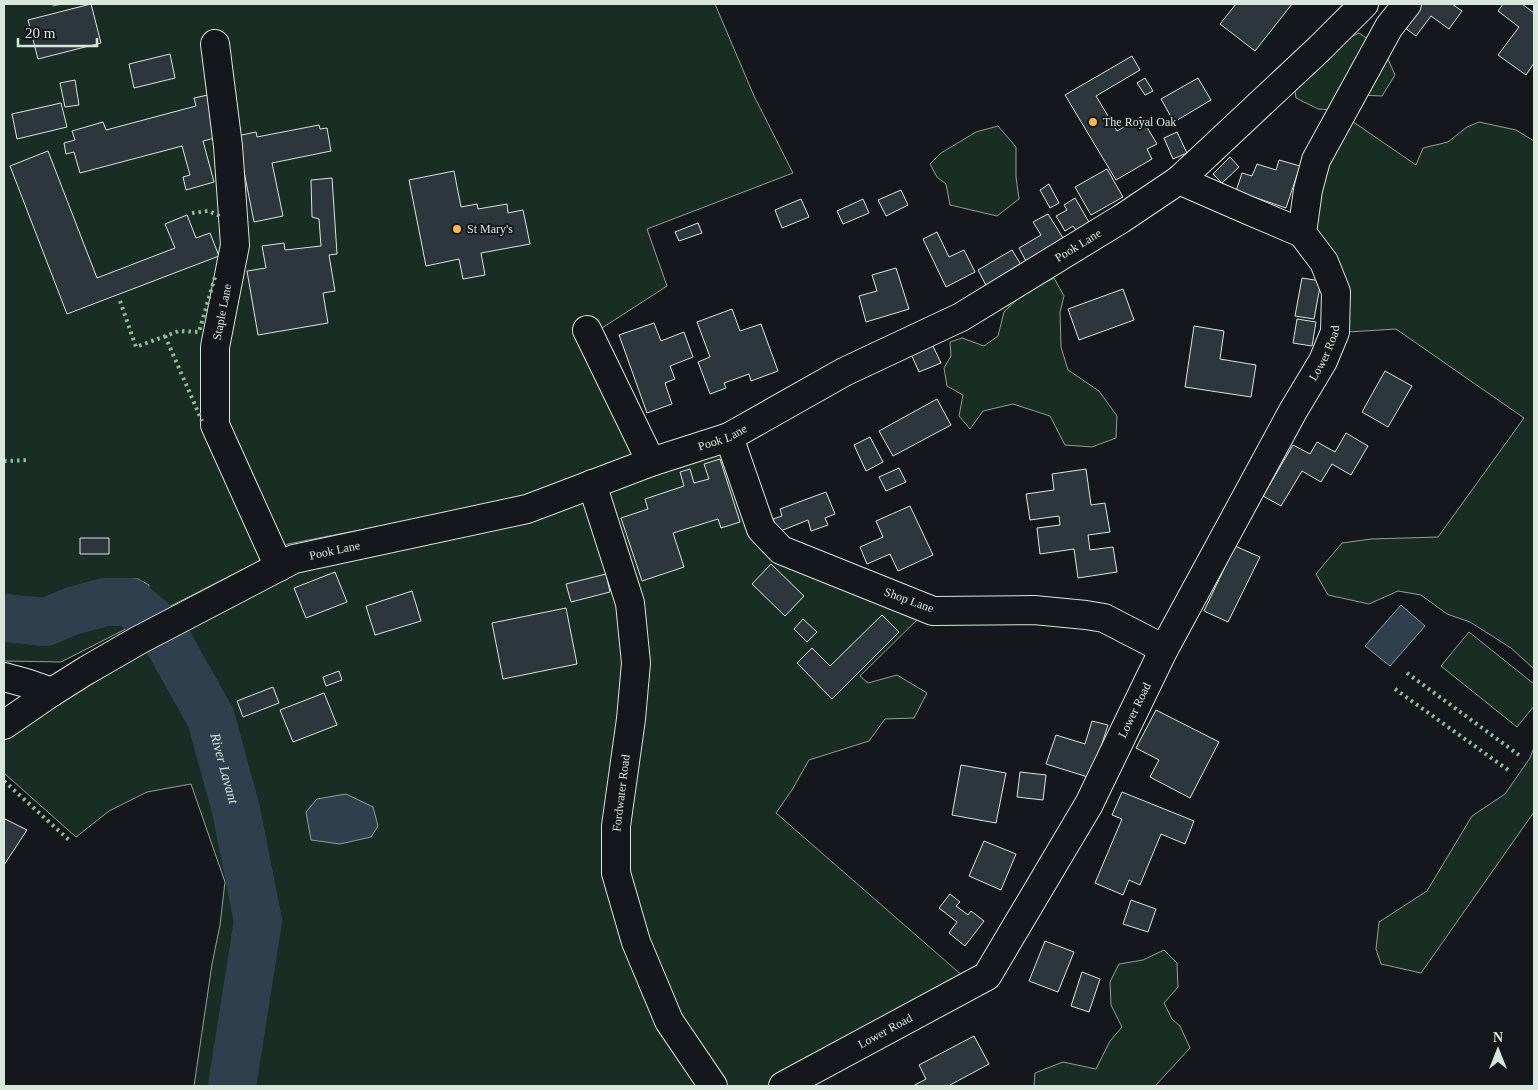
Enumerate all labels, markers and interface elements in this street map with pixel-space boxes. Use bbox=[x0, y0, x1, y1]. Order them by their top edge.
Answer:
scale bar bbox=[18, 15, 96, 47]
text: 20 m bbox=[25, 25, 56, 41]
place label: The Royal Oak bbox=[1103, 115, 1176, 129]
marker: The Royal Oak bbox=[1087, 116, 1099, 128]
place label: St Mary's bbox=[467, 222, 513, 236]
marker: St Mary's bbox=[451, 223, 463, 235]
street label: Pook Lane bbox=[1052, 226, 1104, 265]
street label: Staple Lane bbox=[210, 283, 234, 341]
street label: Lower Road bbox=[1306, 325, 1342, 383]
street label: Pook Lane bbox=[696, 421, 749, 453]
street label: Pook Lane bbox=[308, 538, 361, 563]
street label: Shop Lane bbox=[882, 585, 936, 615]
street label: Lower Road bbox=[1115, 680, 1154, 740]
water label: River Lavant bbox=[207, 730, 241, 807]
street label: Fordwater Road bbox=[609, 754, 633, 832]
street label: Lower Road bbox=[856, 1011, 915, 1051]
north arrow bbox=[1473, 1025, 1523, 1075]
text: N bbox=[1493, 1030, 1503, 1045]

